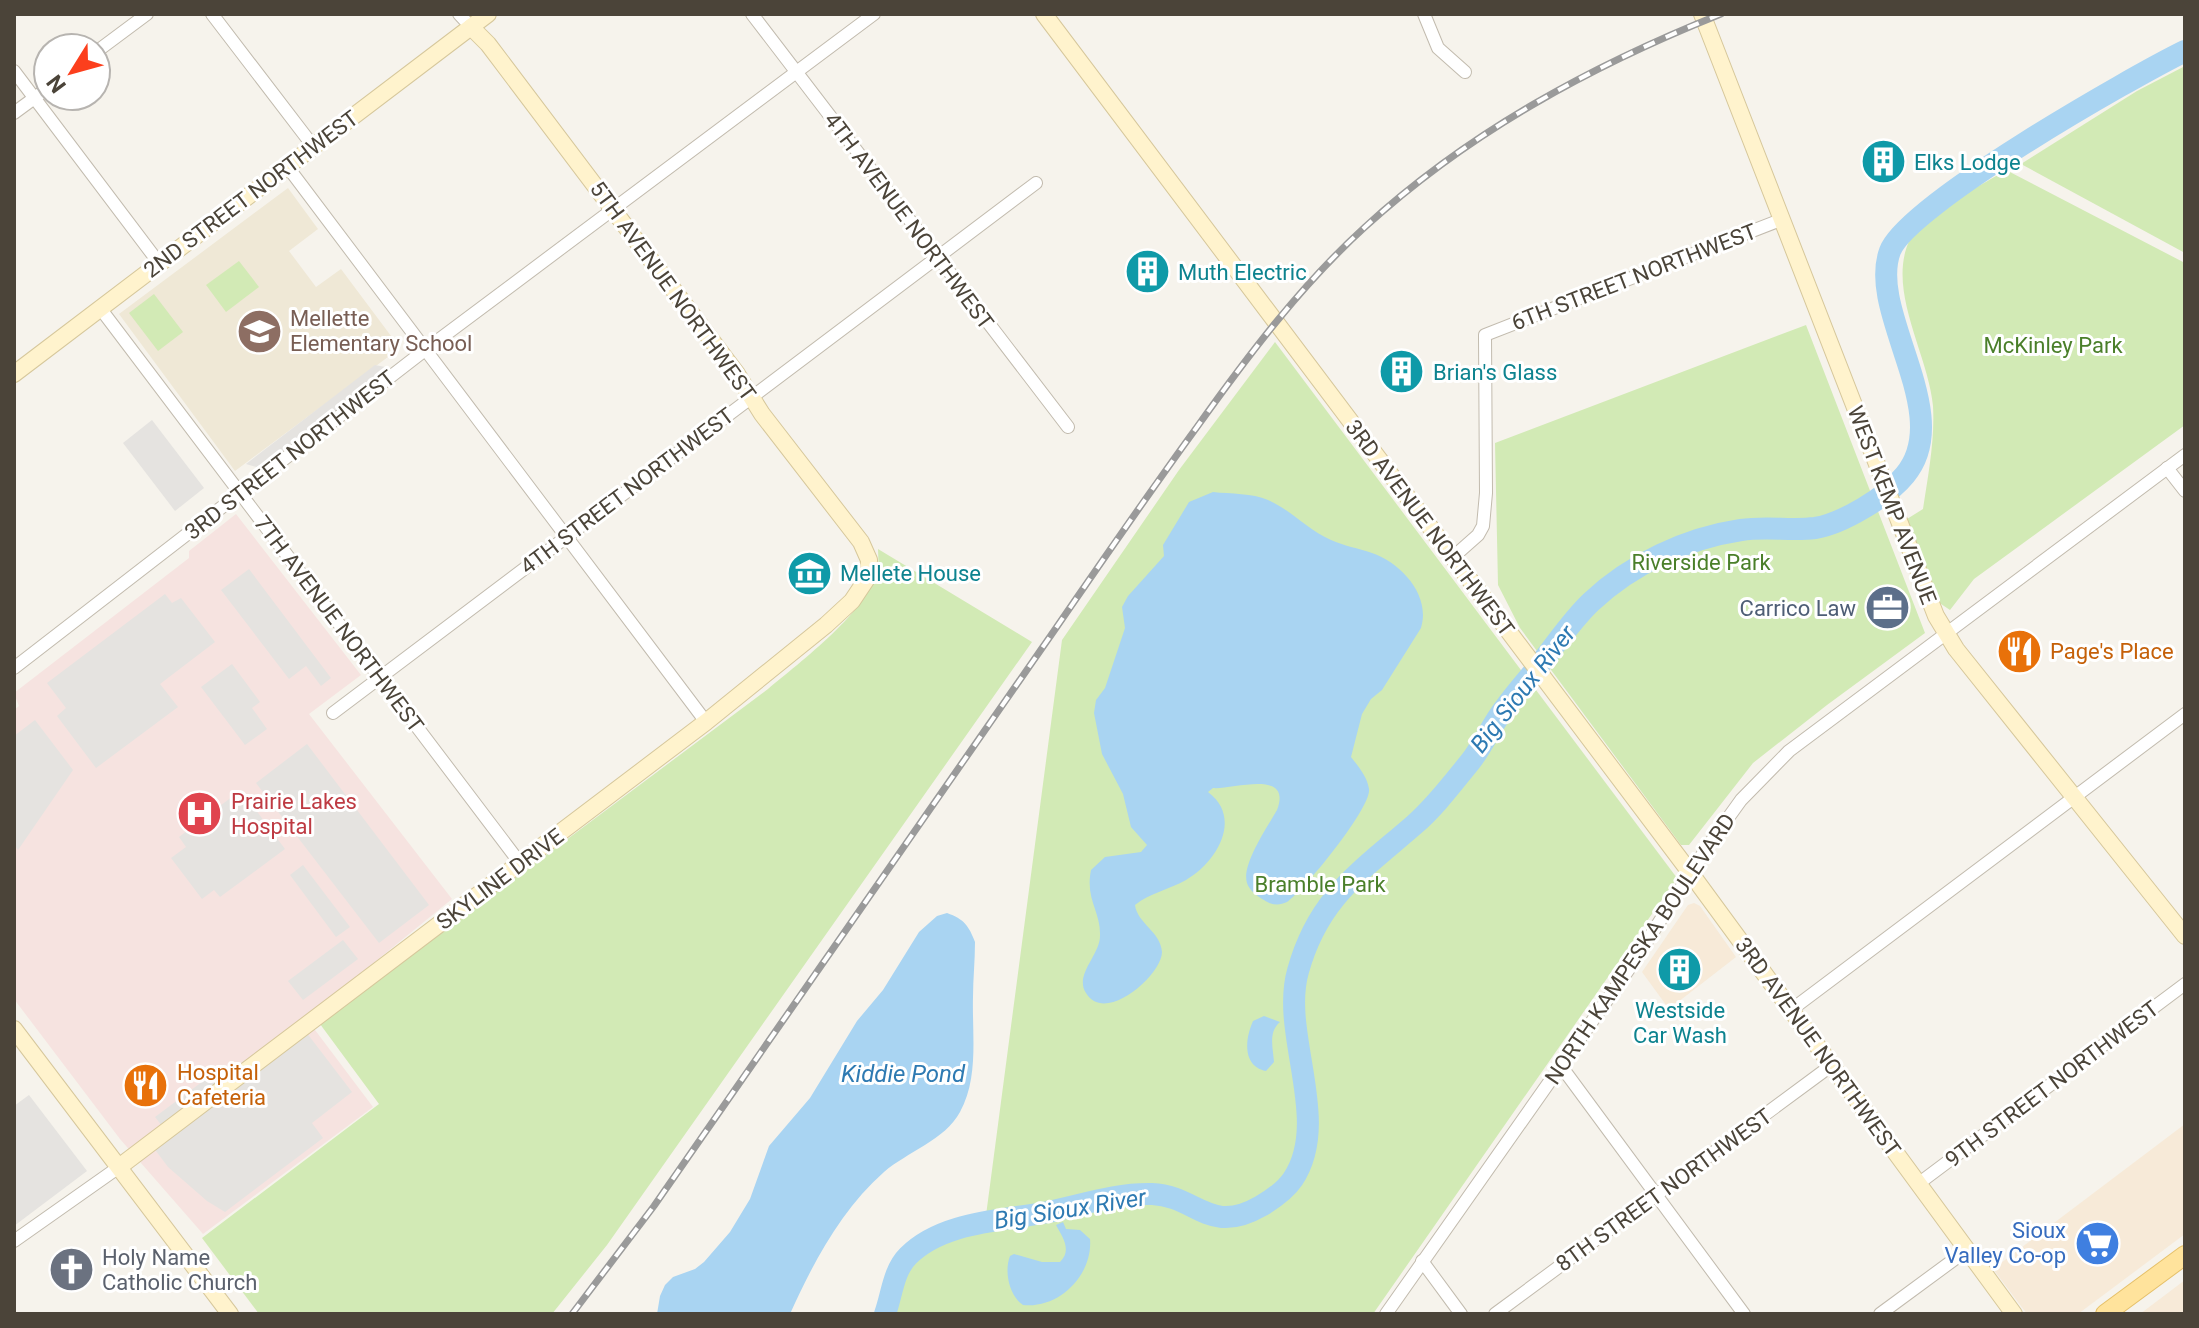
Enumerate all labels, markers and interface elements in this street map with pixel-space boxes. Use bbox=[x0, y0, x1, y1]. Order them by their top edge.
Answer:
north arrow bbox=[32, 32, 112, 112]
text: N bbox=[42, 70, 71, 97]
street label: 2ND STREET NORTHWEST bbox=[139, 105, 363, 283]
street label: 4TH AVENUE NORTHWEST bbox=[819, 108, 999, 334]
building icon: Elks Lodge bbox=[1859, 138, 1907, 186]
place label: Elks Lodge bbox=[1914, 150, 2021, 175]
street label: 5TH AVENUE NORTHWEST bbox=[585, 176, 761, 406]
street label: 6TH STREET NORTHWEST bbox=[1508, 219, 1760, 335]
building icon: Muth Electric bbox=[1123, 248, 1171, 296]
place label: Muth Electric bbox=[1178, 260, 1307, 285]
place label: Mellette Elementary School bbox=[290, 306, 472, 356]
school or university icon: Mellette Elementary School bbox=[235, 307, 283, 355]
park label: McKinley Park bbox=[1983, 333, 2123, 358]
building icon: Brian's Glass bbox=[1378, 348, 1426, 396]
place label: Brian's Glass bbox=[1433, 360, 1557, 385]
street label: 3RD STREET NORTHWEST bbox=[180, 365, 400, 545]
street label: WEST KEMP AVENUE bbox=[1843, 402, 1941, 608]
street label: 4TH STREET NORTHWEST bbox=[516, 403, 738, 579]
street label: 3RD AVENUE NORTHWEST bbox=[1341, 415, 1519, 641]
street label: 7TH AVENUE NORTHWEST bbox=[249, 511, 429, 737]
museum icon: Mellete House bbox=[785, 549, 833, 597]
park label: Riverside Park bbox=[1631, 550, 1771, 575]
place label: Mellete House bbox=[840, 561, 981, 586]
office icon: Carrico Law bbox=[1863, 584, 1911, 632]
place label: Carrico Law bbox=[1740, 596, 1856, 621]
water label: Big Sioux River bbox=[1465, 619, 1582, 758]
restaurant icon: Page's Place bbox=[1995, 627, 2043, 675]
place label: Page's Place bbox=[2050, 639, 2174, 664]
place label: Prairie Lakes Hospital bbox=[231, 789, 357, 839]
hospital icon: Prairie Lakes Hospital bbox=[176, 790, 224, 838]
street label: NORTH KAMPESKA BOULEVARD bbox=[1540, 809, 1740, 1089]
street label: SKYLINE DRIVE bbox=[432, 823, 568, 935]
park label: Bramble Park bbox=[1254, 872, 1386, 897]
street label: 3RD AVENUE NORTHWEST bbox=[1730, 933, 1906, 1161]
building icon: Westside Car Wash bbox=[1656, 945, 1704, 993]
street label: 9TH STREET NORTHWEST bbox=[1941, 996, 2163, 1172]
place label: Westside Car Wash bbox=[1633, 998, 1727, 1048]
place label: Hospital Cafeteria bbox=[177, 1060, 266, 1110]
water label: Kiddie Pond bbox=[841, 1060, 966, 1088]
restaurant icon: Hospital Cafeteria bbox=[122, 1061, 170, 1109]
street label: 8TH STREET NORTHWEST bbox=[1551, 1103, 1777, 1277]
water label: Big Sioux River bbox=[992, 1183, 1149, 1235]
place label: Sioux Valley Co-op bbox=[1945, 1218, 2066, 1268]
supermarket icon: Sioux Valley Co-op bbox=[2073, 1219, 2121, 1267]
place label: Holy Name Catholic Church bbox=[102, 1245, 257, 1295]
church icon: Holy Name Catholic Church bbox=[47, 1246, 95, 1294]

